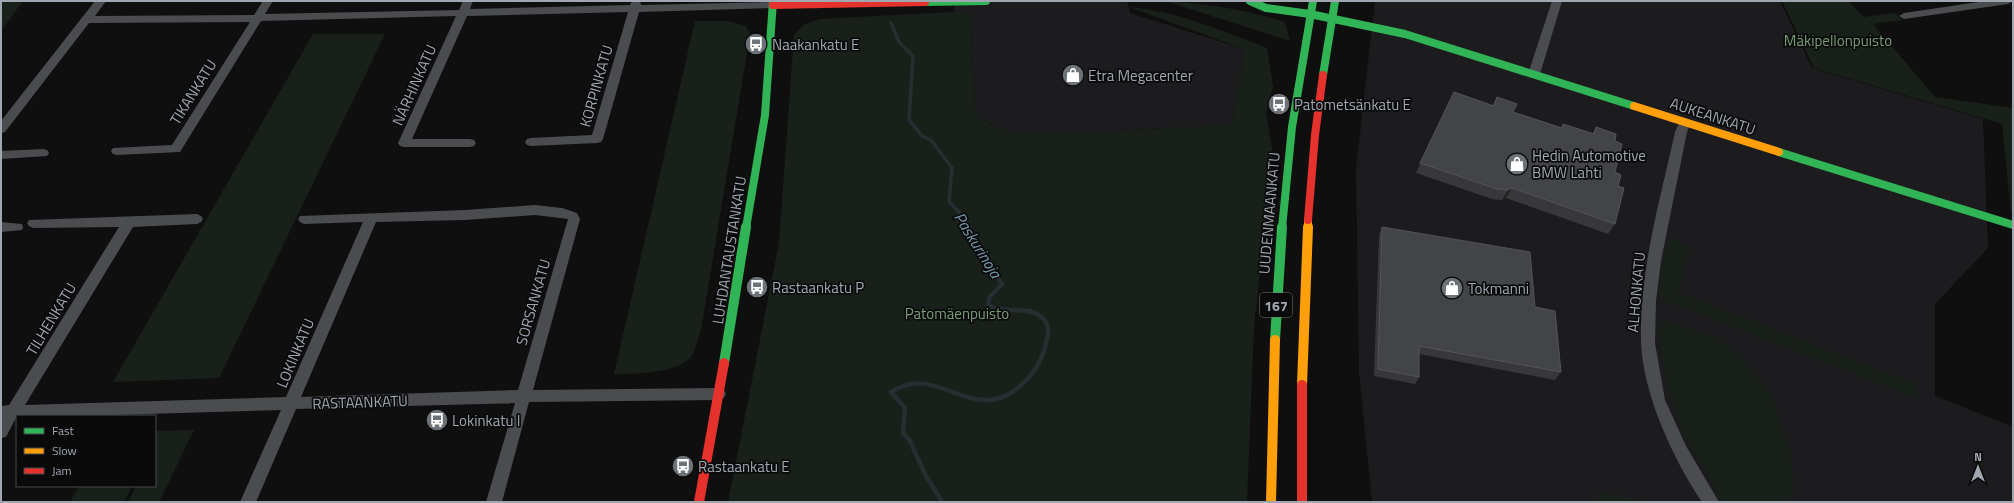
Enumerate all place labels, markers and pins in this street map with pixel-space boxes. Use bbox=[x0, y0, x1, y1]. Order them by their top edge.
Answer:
bus stop icon: Naakankatu E bbox=[743, 31, 769, 57]
place label: Naakankatu E bbox=[772, 33, 859, 56]
shop icon: Etra Megacenter bbox=[1060, 62, 1086, 88]
place label: Etra Megacenter bbox=[1088, 64, 1193, 87]
bus stop icon: Patometsänkatu E bbox=[1266, 91, 1292, 117]
place label: Patometsänkatu E bbox=[1294, 93, 1411, 116]
place label: Hedin Automotive BMW Lahti bbox=[1532, 144, 1646, 184]
shop icon: Hedin Automotive BMW Lahti bbox=[1504, 151, 1530, 177]
bus stop icon: Rastaankatu P bbox=[744, 274, 770, 300]
shop icon: Tokmanni bbox=[1439, 275, 1465, 301]
place label: Rastaankatu P bbox=[772, 276, 864, 299]
place label: Tokmanni bbox=[1468, 277, 1529, 300]
bus stop icon: Lokinkatu I bbox=[424, 407, 450, 433]
place label: Lokinkatu I bbox=[452, 409, 520, 432]
bus stop icon: Rastaankatu E bbox=[670, 453, 696, 479]
place label: Rastaankatu E bbox=[698, 455, 790, 478]

